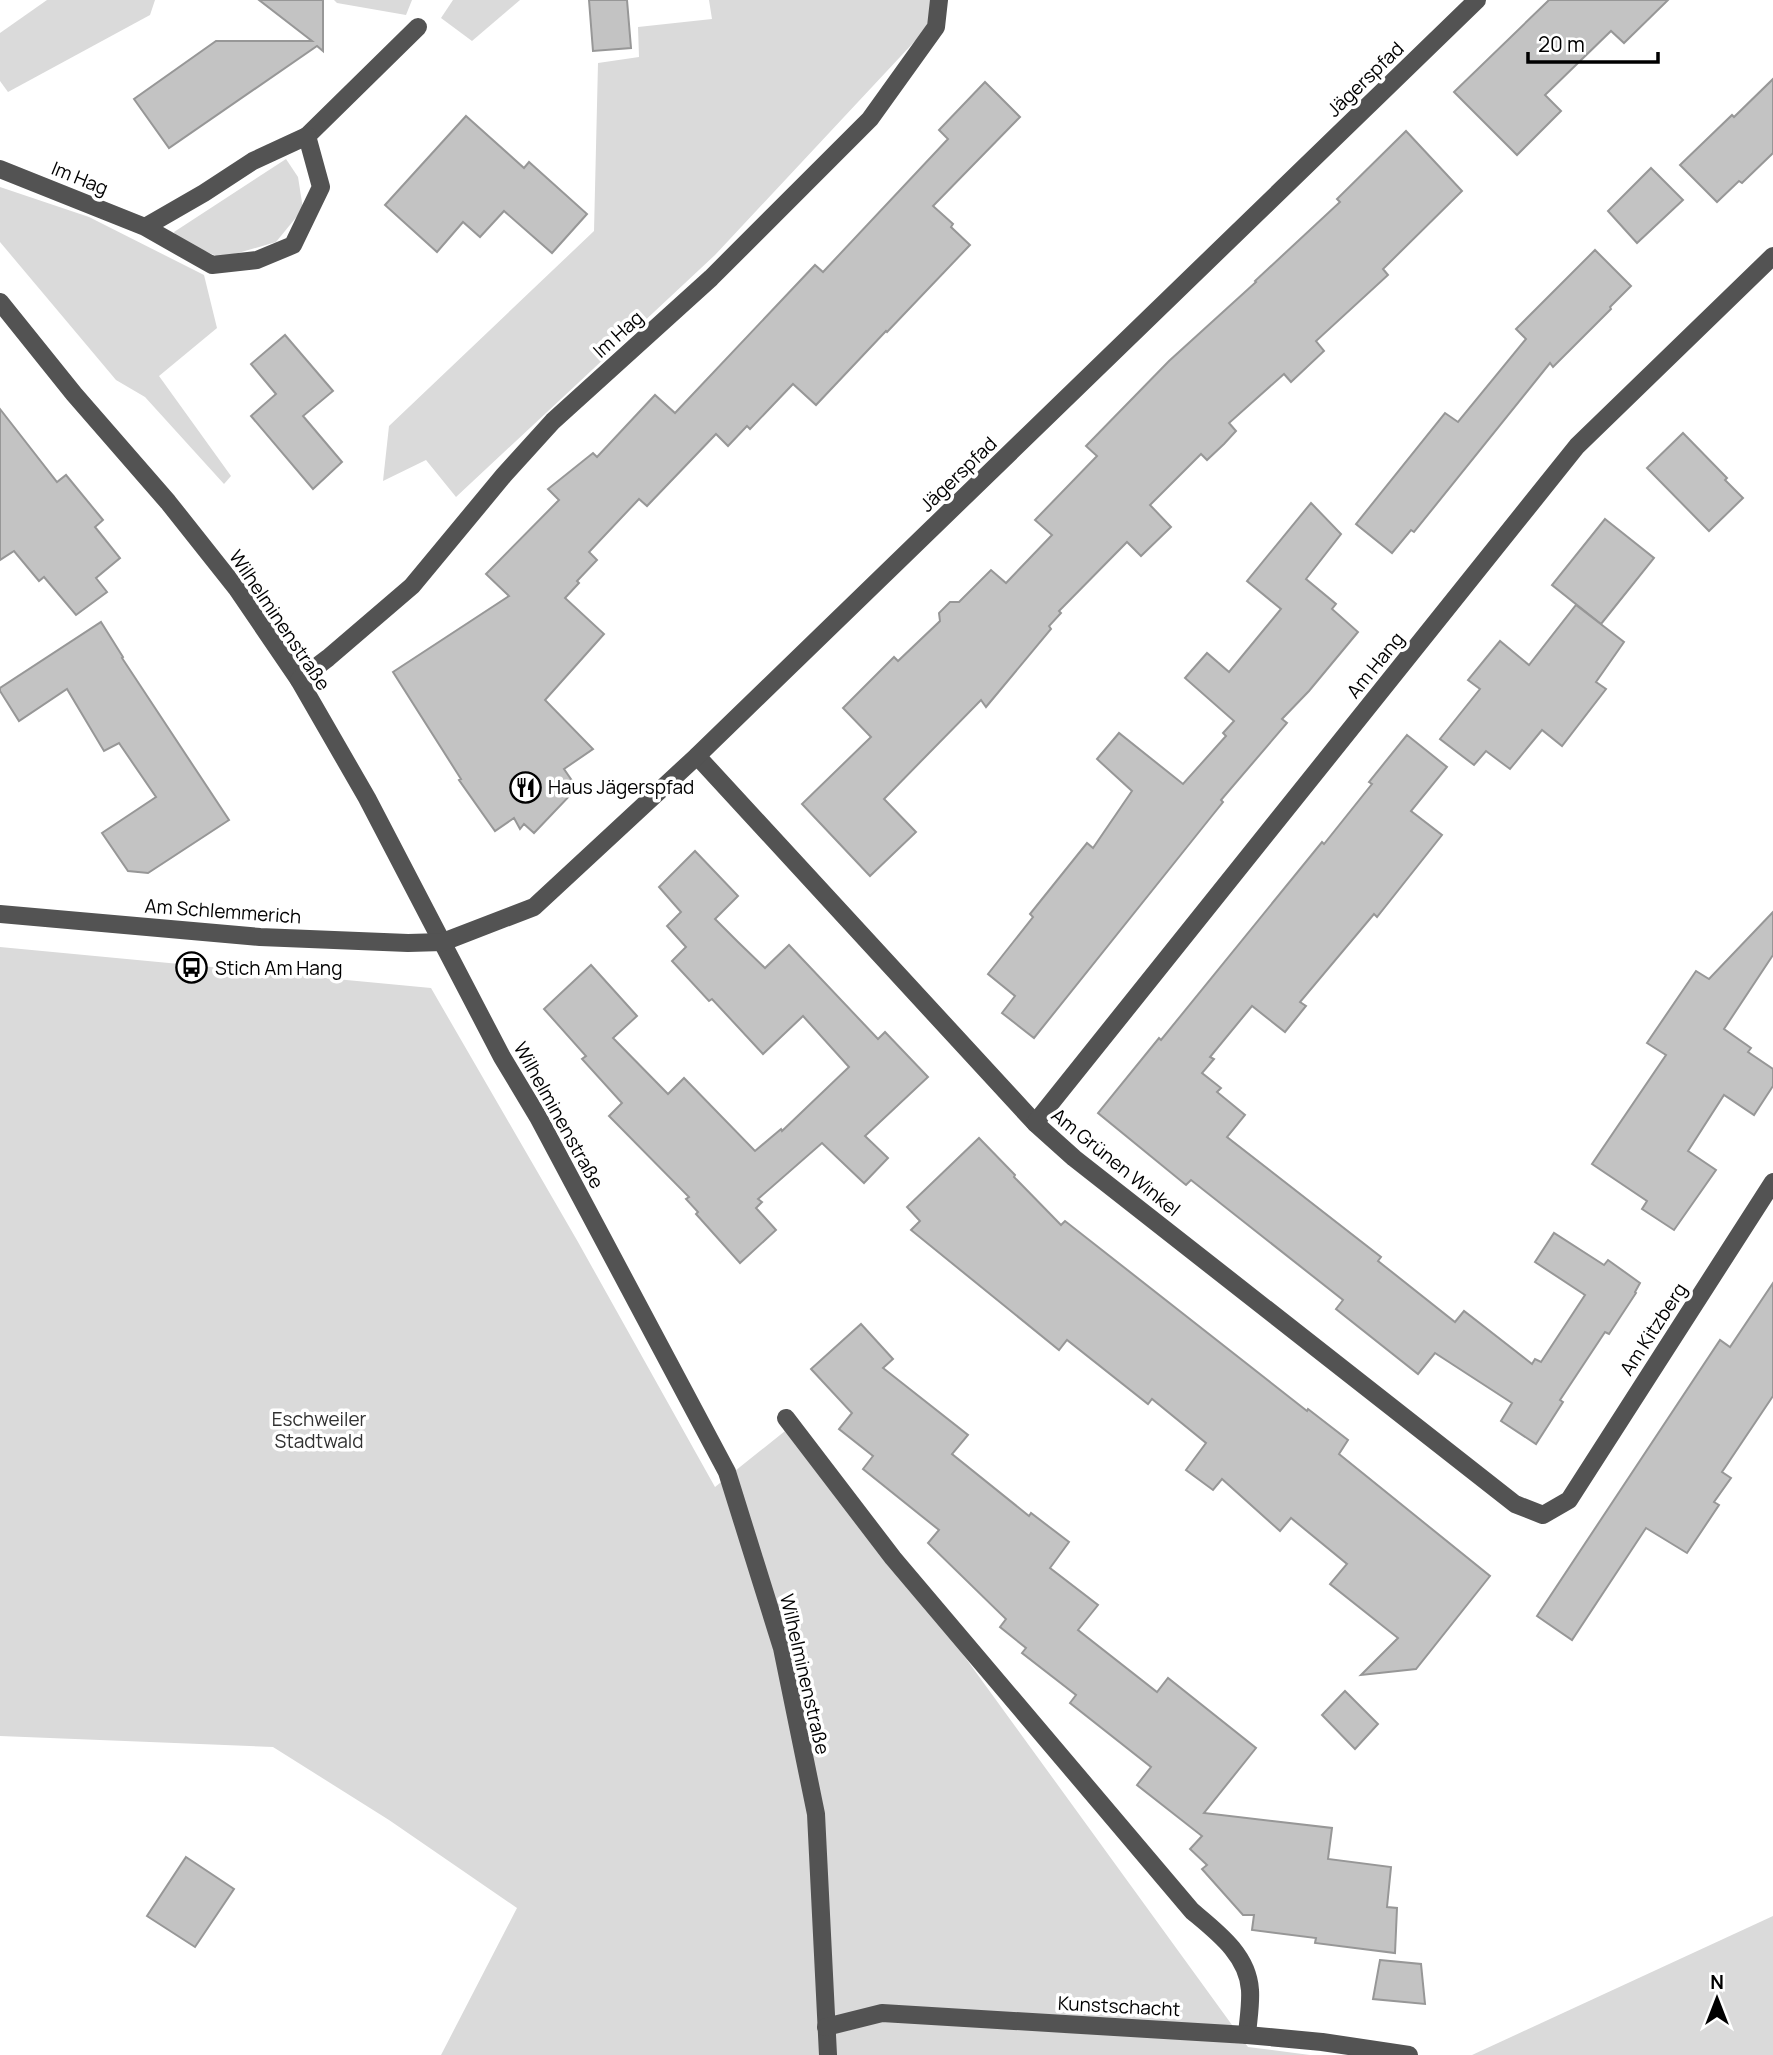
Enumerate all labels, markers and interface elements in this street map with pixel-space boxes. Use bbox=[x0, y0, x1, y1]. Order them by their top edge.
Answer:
scale bar bbox=[1528, 21, 1658, 65]
text: 20 m bbox=[1538, 30, 1585, 58]
street label: Jägerspfad bbox=[1321, 36, 1409, 122]
street label: Im Hag bbox=[48, 155, 112, 201]
street label: Im Hag bbox=[587, 305, 649, 363]
street label: Jägerspfad bbox=[914, 431, 1002, 517]
street label: Wilhelminenstraße bbox=[223, 545, 337, 695]
street label: Am Hang bbox=[1340, 626, 1410, 704]
restaurant icon: Haus Jägerspfad bbox=[508, 770, 542, 804]
place label: Haus Jägerspfad bbox=[548, 774, 694, 800]
street label: Am Schlemmerich bbox=[144, 893, 302, 929]
bus stop icon: Stich Am Hang bbox=[175, 951, 209, 985]
place label: Stich Am Hang bbox=[215, 955, 342, 981]
street label: Wilhelminenstraße bbox=[508, 1037, 610, 1193]
street label: Am Grünen Winkel bbox=[1046, 1102, 1186, 1222]
street label: Am Kitzberg bbox=[1613, 1278, 1693, 1380]
park label: Eschweiler Stadtwald bbox=[272, 1406, 367, 1454]
street label: Wilhelminenstraße bbox=[774, 1591, 836, 1757]
north arrow bbox=[1682, 1964, 1752, 2034]
text: N bbox=[1710, 1969, 1724, 1995]
street label: Kunstschacht bbox=[1057, 1990, 1181, 2022]

